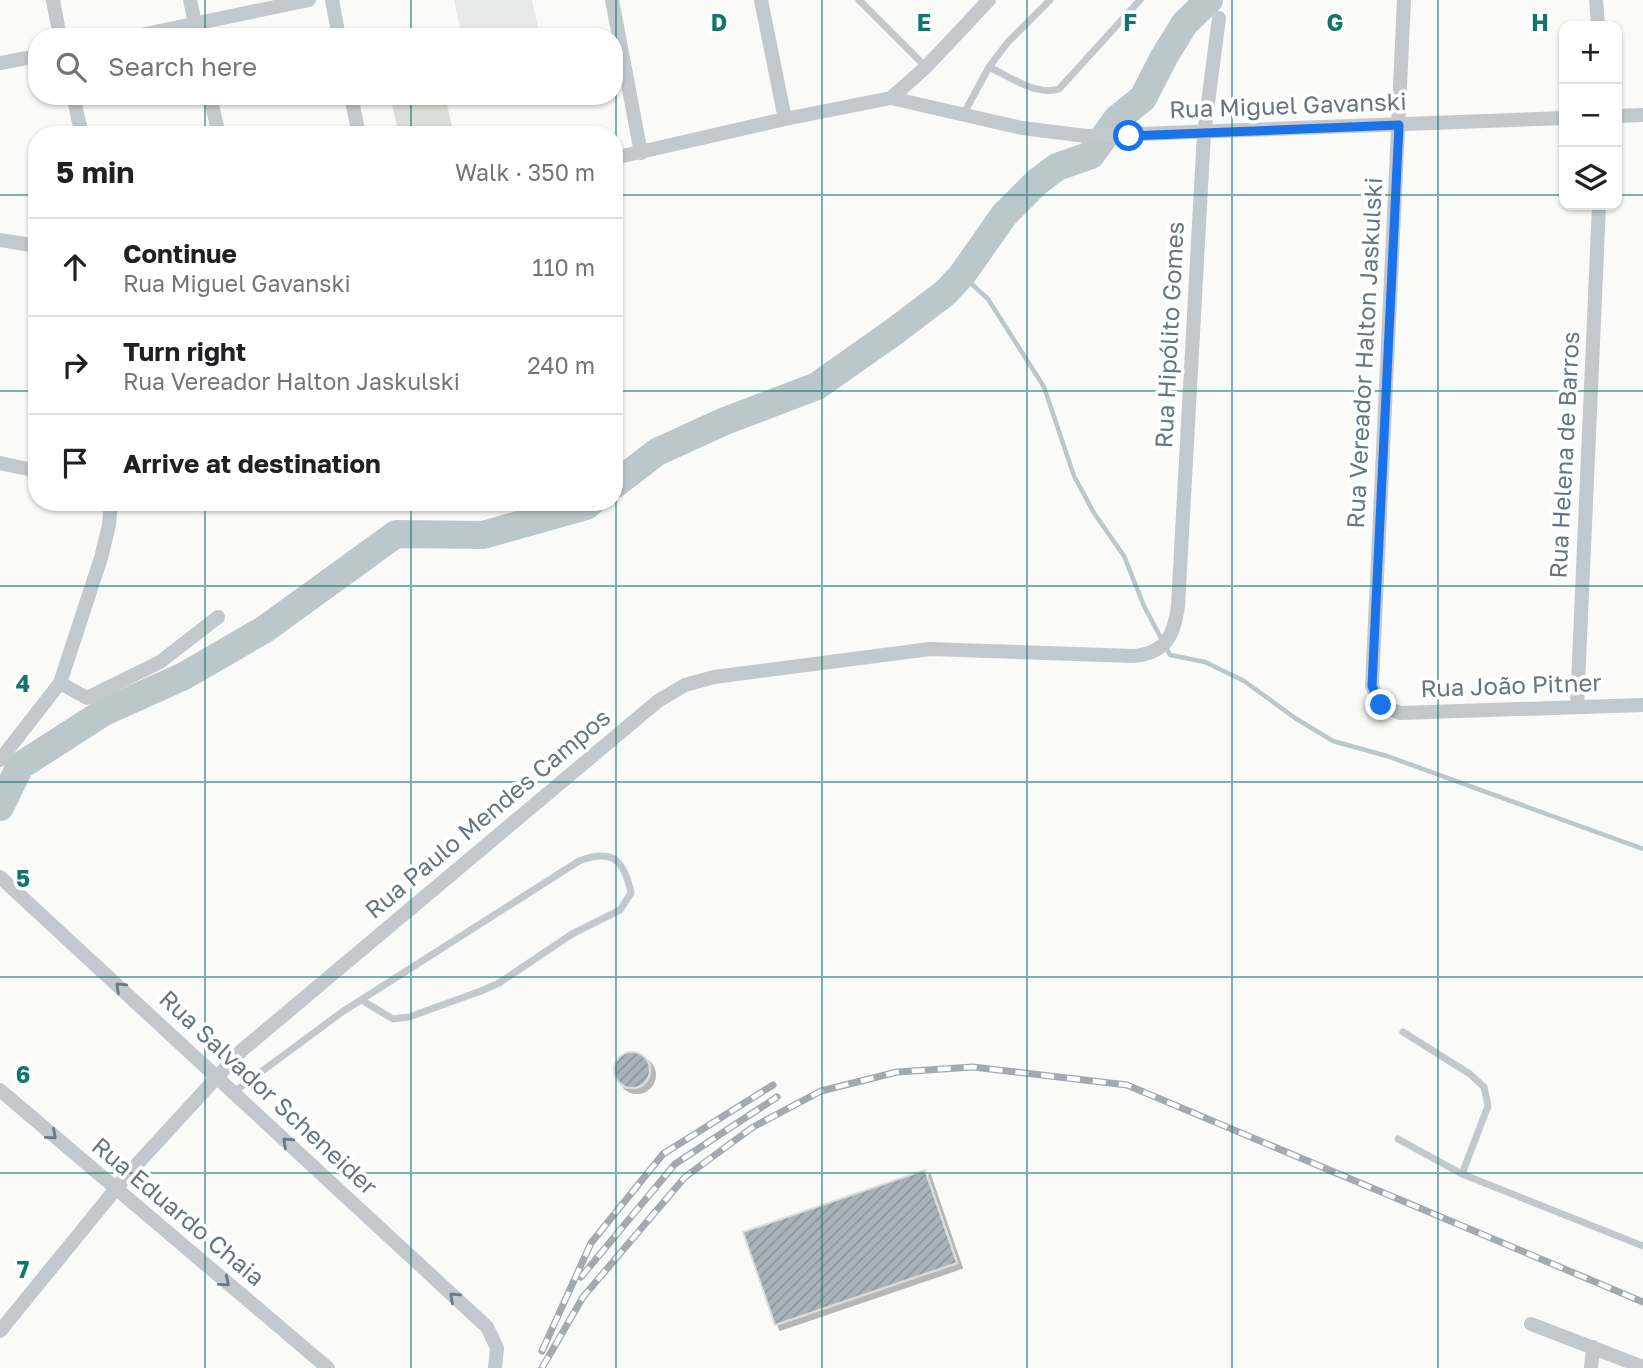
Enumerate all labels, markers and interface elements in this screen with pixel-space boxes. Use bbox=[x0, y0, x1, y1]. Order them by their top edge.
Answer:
text: D bbox=[711, 8, 727, 36]
text: E bbox=[917, 8, 931, 36]
text: F bbox=[1123, 8, 1137, 36]
text: G bbox=[1327, 8, 1343, 36]
text: H bbox=[1531, 8, 1549, 36]
map controls bbox=[1559, 21, 1622, 210]
button: + bbox=[1559, 21, 1622, 84]
search box bbox=[28, 28, 623, 105]
icon: search bbox=[52, 48, 90, 86]
text: Search here bbox=[108, 51, 257, 82]
button: − bbox=[1559, 84, 1622, 147]
street label: Rua Miguel Gavanski bbox=[1169, 86, 1407, 123]
route start bbox=[1113, 120, 1144, 151]
button: layers bbox=[1559, 147, 1622, 210]
text: 5 min bbox=[56, 154, 134, 190]
text: Walk · 350 m bbox=[455, 158, 595, 186]
street label: Rua Vereador Halton Jaskulski bbox=[1340, 177, 1387, 529]
street label: Rua Hipólito Gomes bbox=[1148, 221, 1189, 449]
text: Continue bbox=[123, 238, 237, 269]
icon: ahead bbox=[56, 248, 94, 286]
text: 110 m bbox=[532, 253, 595, 281]
text: Rua Miguel Gavanski bbox=[123, 269, 351, 297]
street label: Rua Helena de Barros bbox=[1543, 330, 1584, 579]
text: Turn right bbox=[123, 336, 246, 367]
icon: right bbox=[56, 346, 94, 384]
text: 240 m bbox=[527, 351, 595, 379]
text: Rua Vereador Halton Jaskulski bbox=[123, 367, 460, 395]
icon: arrive bbox=[56, 444, 94, 482]
text: Arrive at destination bbox=[123, 448, 381, 479]
street label: Rua João Pitner bbox=[1420, 667, 1602, 702]
text: 4 bbox=[16, 669, 30, 697]
route end bbox=[1365, 689, 1396, 720]
street label: Rua Paulo Mendes Campos bbox=[359, 702, 615, 924]
text: 5 bbox=[16, 864, 30, 892]
one-way arrow bbox=[115, 983, 128, 996]
street label: Rua Salvador Scheneider bbox=[154, 983, 384, 1200]
text: 6 bbox=[16, 1060, 30, 1088]
one-way arrow bbox=[43, 1127, 56, 1139]
street label: Rua Eduardo Chaia bbox=[87, 1130, 271, 1291]
one-way arrow bbox=[282, 1137, 295, 1150]
text: 7 bbox=[17, 1255, 29, 1283]
one-way arrow bbox=[217, 1274, 230, 1286]
one-way arrow bbox=[449, 1292, 462, 1305]

